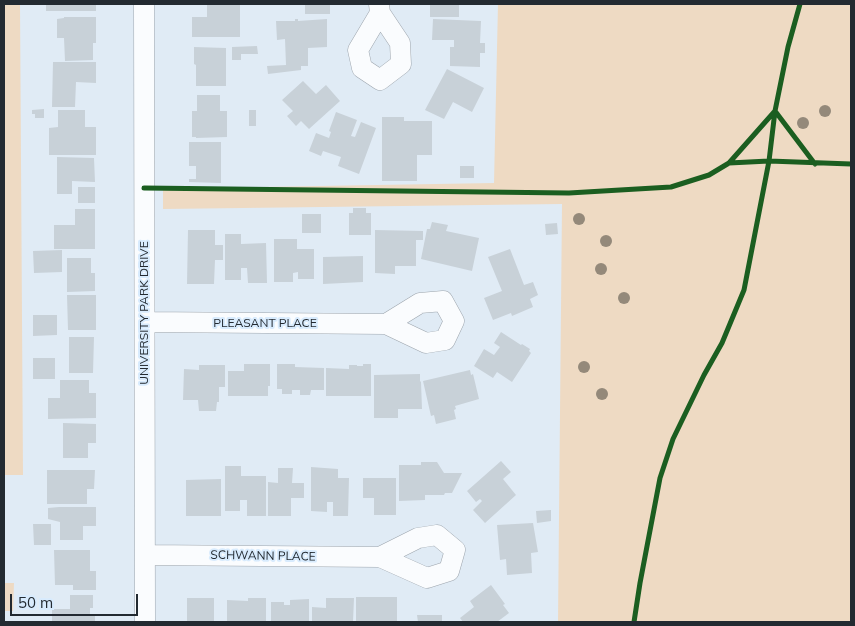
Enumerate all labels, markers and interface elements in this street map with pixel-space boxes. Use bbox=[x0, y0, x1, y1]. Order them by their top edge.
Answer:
street label: UNIVERSITY PARK DRIVE bbox=[137, 241, 151, 385]
street label: PLEASANT PLACE bbox=[213, 316, 317, 330]
street label: SCHWANN PLACE bbox=[210, 548, 316, 564]
scale bar bbox=[12, 584, 140, 616]
text: 50 m bbox=[18, 593, 53, 612]

